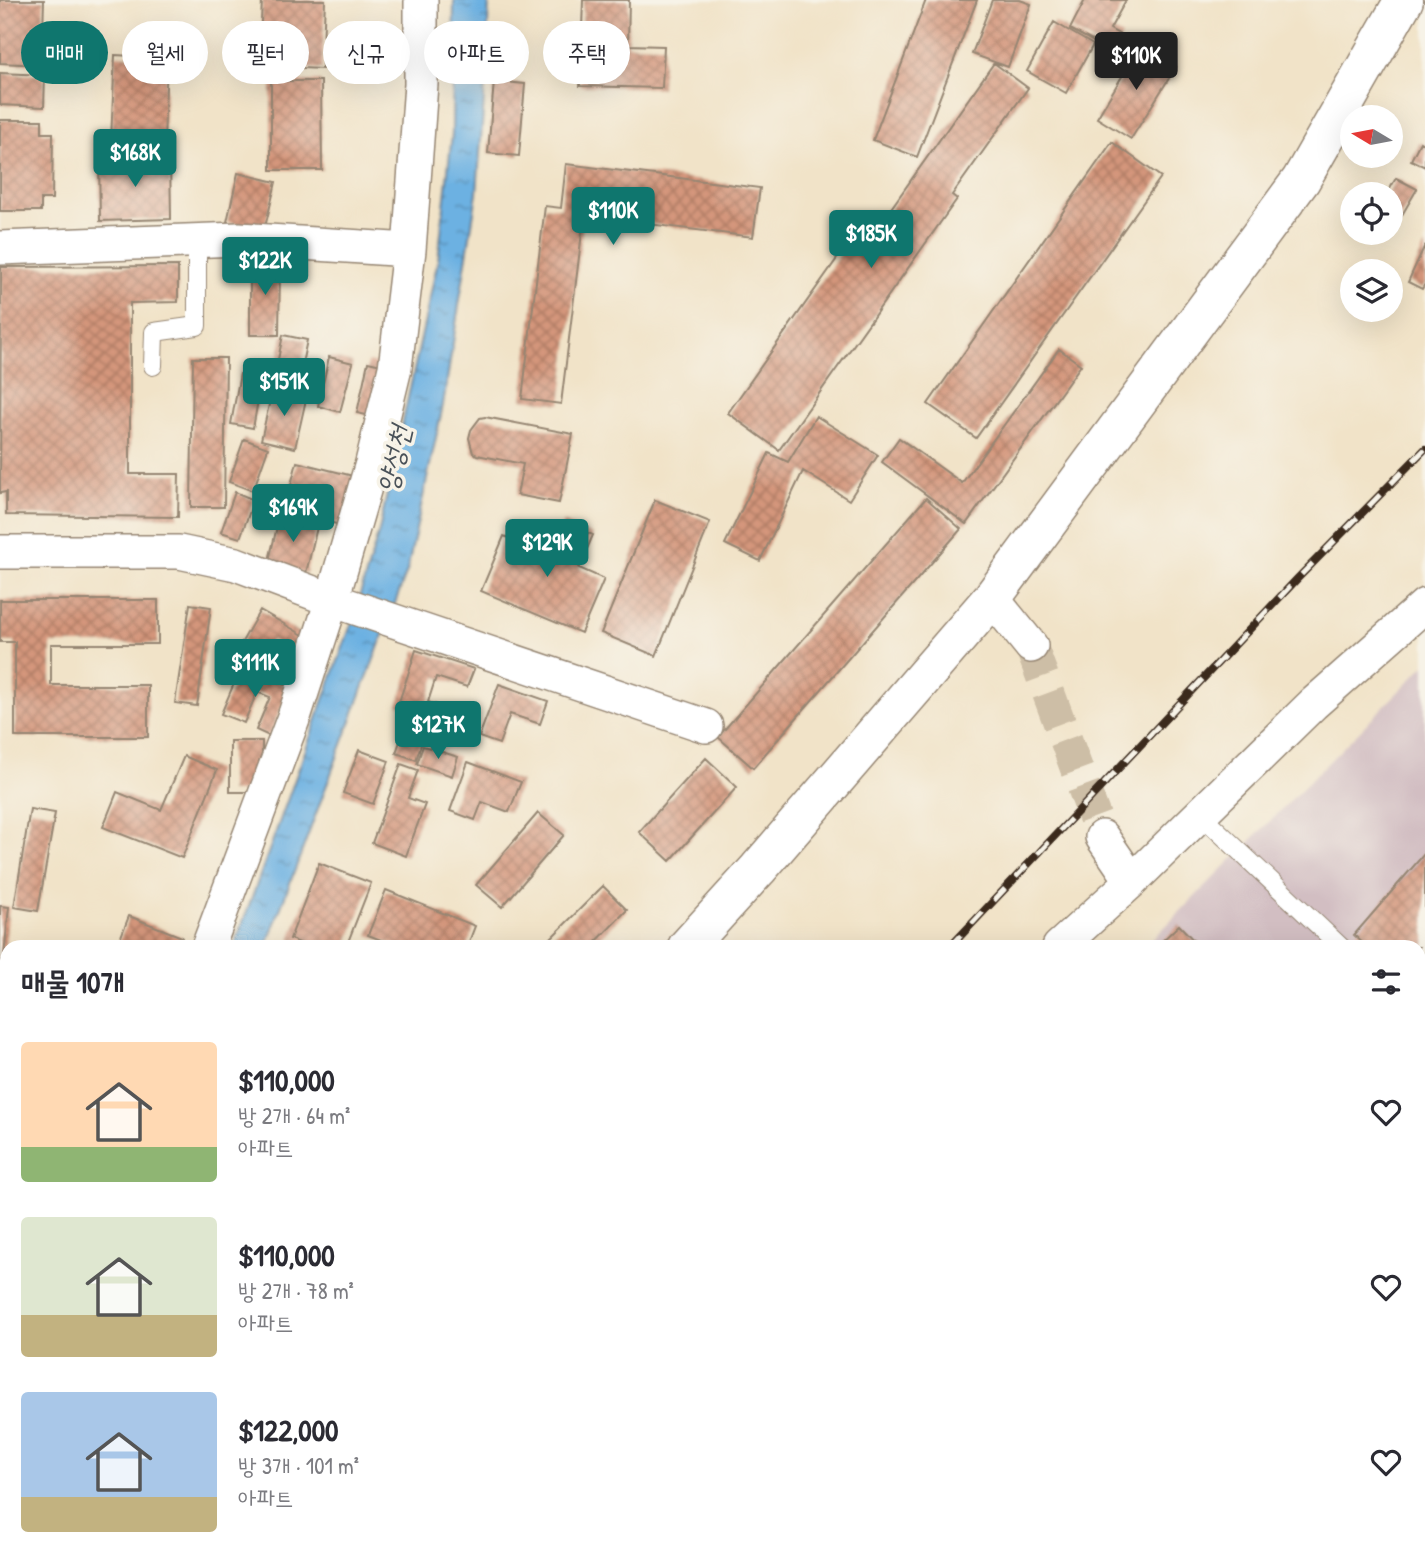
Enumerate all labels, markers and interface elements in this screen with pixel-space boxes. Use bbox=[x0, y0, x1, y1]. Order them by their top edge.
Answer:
chip: 매매 bbox=[21, 21, 108, 84]
chip: 월세 bbox=[122, 21, 208, 84]
chip: 필터 bbox=[222, 21, 309, 84]
chip: 신규 bbox=[323, 21, 410, 84]
chip: 아파트 bbox=[424, 21, 529, 84]
chip: 주택 bbox=[543, 21, 630, 84]
pin: $110K bbox=[1087, 32, 1185, 92]
text: $110K bbox=[1111, 39, 1161, 70]
north arrow bbox=[1340, 105, 1404, 168]
map controls bbox=[1340, 105, 1403, 322]
pin: $168K bbox=[86, 130, 184, 189]
text: $168K bbox=[109, 136, 161, 167]
button: locate bbox=[1340, 182, 1403, 245]
pin: $110K bbox=[564, 188, 662, 247]
text: $110K bbox=[588, 194, 638, 225]
pin: $185K bbox=[822, 210, 920, 270]
text: $185K bbox=[845, 217, 897, 248]
pin: $122K bbox=[216, 238, 314, 297]
text: $122K bbox=[238, 244, 292, 275]
button: layers bbox=[1340, 259, 1403, 322]
pin: $151K bbox=[235, 358, 333, 418]
text: $151K bbox=[259, 365, 309, 396]
water label: 양성천 bbox=[367, 419, 420, 496]
pin: $169K bbox=[244, 484, 342, 544]
text: $169K bbox=[268, 491, 318, 522]
pin: $129K bbox=[498, 520, 596, 579]
text: $129K bbox=[521, 526, 573, 557]
pin: $111K bbox=[206, 640, 304, 699]
text: $111K bbox=[231, 646, 279, 677]
pin: $127K bbox=[389, 702, 487, 761]
text: $127K bbox=[411, 708, 465, 739]
text: 매물 10개 bbox=[21, 962, 125, 1002]
icon: filters bbox=[1367, 963, 1405, 1001]
text: $110,000 bbox=[238, 1060, 335, 1100]
icon: home bbox=[77, 1070, 161, 1154]
icon: heart bbox=[1367, 1093, 1405, 1131]
text: 방 2개 · 64 m² bbox=[238, 1100, 350, 1131]
text: 아파트 bbox=[238, 1132, 294, 1163]
text: $110,000 bbox=[238, 1235, 335, 1275]
icon: home bbox=[77, 1245, 161, 1329]
icon: heart bbox=[1367, 1268, 1405, 1306]
text: 방 2개 · 78 m² bbox=[238, 1275, 354, 1306]
text: 아파트 bbox=[238, 1307, 294, 1338]
text: $122,000 bbox=[238, 1410, 339, 1450]
icon: home bbox=[77, 1420, 161, 1504]
icon: heart bbox=[1367, 1443, 1405, 1481]
text: 방 3개 · 101 m² bbox=[238, 1450, 359, 1481]
text: 아파트 bbox=[238, 1482, 294, 1513]

